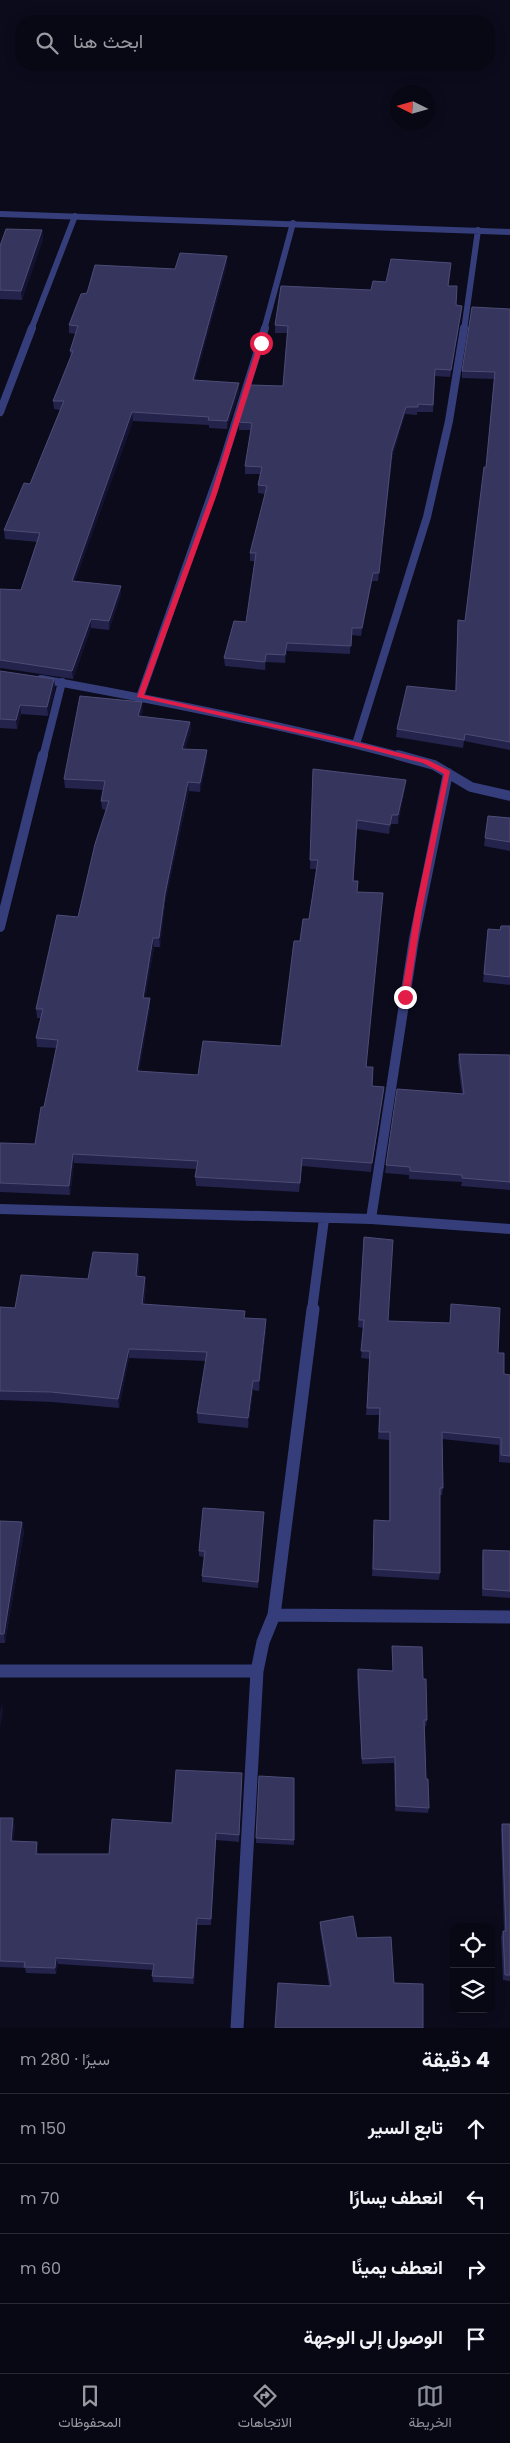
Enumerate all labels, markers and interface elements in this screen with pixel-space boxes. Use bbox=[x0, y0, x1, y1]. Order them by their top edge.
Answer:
search box bbox=[15, 15, 495, 70]
text: ابحث هنا bbox=[73, 28, 143, 55]
icon: search bbox=[33, 29, 61, 57]
north arrow bbox=[390, 85, 435, 130]
route start bbox=[250, 332, 273, 355]
route end bbox=[394, 986, 417, 1009]
map controls bbox=[450, 1923, 495, 2013]
button: locate bbox=[450, 1923, 495, 1968]
button: layers bbox=[450, 1968, 495, 2013]
text: 4 دقيقة bbox=[422, 2045, 490, 2074]
text: سيرًا · 280 m bbox=[20, 2048, 110, 2071]
text: تابع السير bbox=[368, 2114, 443, 2141]
icon: ahead bbox=[462, 2115, 490, 2143]
text: 150 m bbox=[20, 2117, 66, 2140]
text: انعطف يسارًا bbox=[349, 2184, 443, 2211]
icon: left bbox=[462, 2185, 490, 2213]
text: 70 m bbox=[20, 2187, 60, 2210]
text: انعطف يمينًا bbox=[351, 2254, 443, 2281]
icon: right bbox=[462, 2255, 490, 2283]
text: 60 m bbox=[20, 2257, 61, 2280]
text: الوصول إلى الوجهة bbox=[304, 2324, 443, 2351]
icon: arrive bbox=[462, 2325, 490, 2353]
tab: المحفوظات bbox=[58, 2382, 121, 2435]
tab: الاتجاهات bbox=[238, 2382, 292, 2435]
tab: الخريطة bbox=[408, 2382, 452, 2435]

